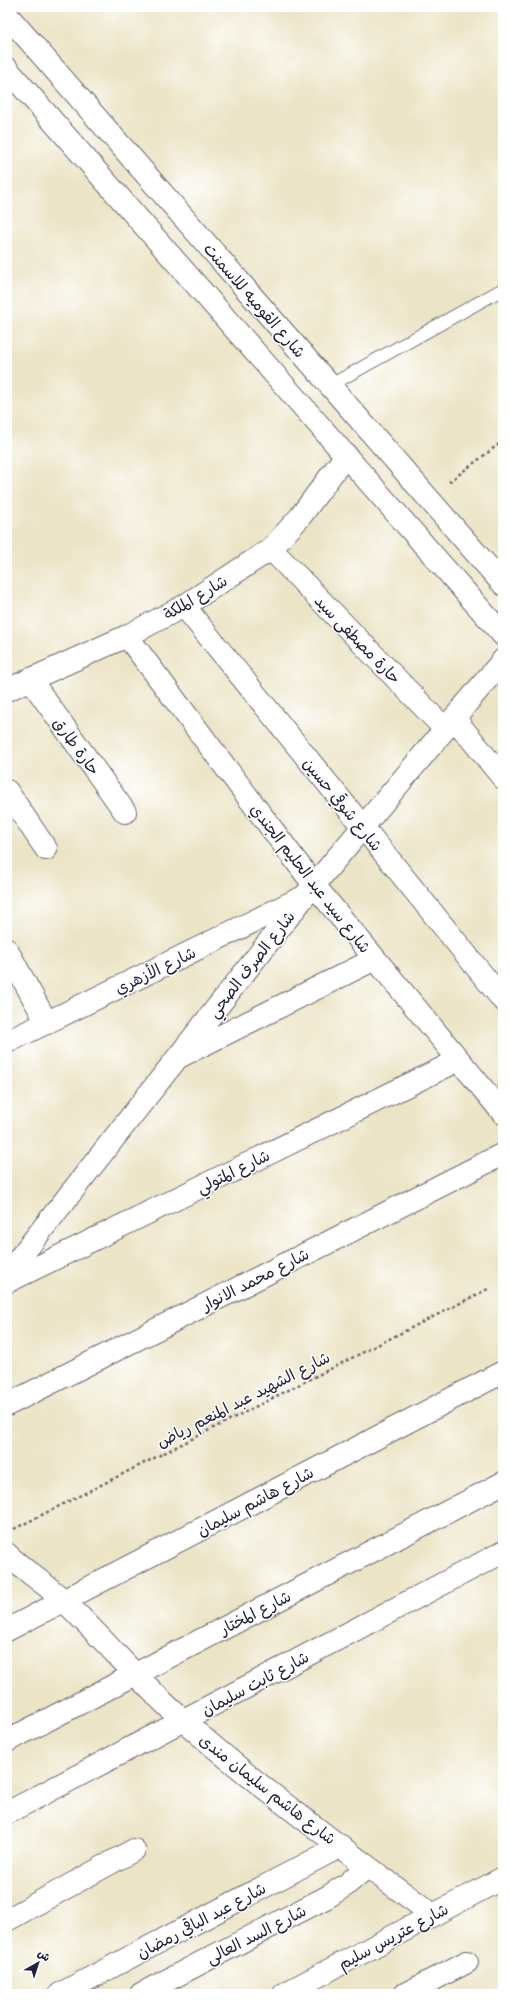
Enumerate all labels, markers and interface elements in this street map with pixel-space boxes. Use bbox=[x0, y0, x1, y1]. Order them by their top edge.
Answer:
street label: شارع القوميه للاسمنت bbox=[198, 239, 309, 363]
street label: شارع الملكة bbox=[160, 571, 232, 626]
street label: حارة مصطفى سيد bbox=[309, 591, 405, 689]
street label: حارة طارق bbox=[48, 714, 104, 780]
street label: شارع شوقي حسين bbox=[298, 753, 387, 856]
street label: شارع سيد عبد الحليم الجندي bbox=[244, 800, 375, 959]
street label: شارع الصرف الصحي bbox=[204, 907, 303, 1024]
street label: شارع الأزهري bbox=[111, 942, 200, 1000]
street label: شارع المتولي bbox=[193, 1146, 275, 1202]
street label: شارع محمد الانوار bbox=[197, 1244, 313, 1317]
street label: شارع الشهيد عبد المنعم رياض bbox=[153, 1347, 334, 1454]
street label: شارع هاشم سليمان bbox=[194, 1463, 318, 1543]
street label: شارع المختار bbox=[215, 1586, 295, 1641]
street label: شارع ثابت سليمان bbox=[198, 1647, 313, 1721]
street label: شارع هاشم سليمان مندى bbox=[194, 1730, 340, 1851]
street label: شارع عبد الباقي رمضان bbox=[133, 1877, 270, 1964]
street label: شارع عتريس سليم bbox=[335, 1899, 453, 1976]
street label: شارع السد العالى bbox=[203, 1901, 310, 1970]
north arrow bbox=[18, 1943, 58, 1983]
text: ش bbox=[35, 1947, 53, 1965]

